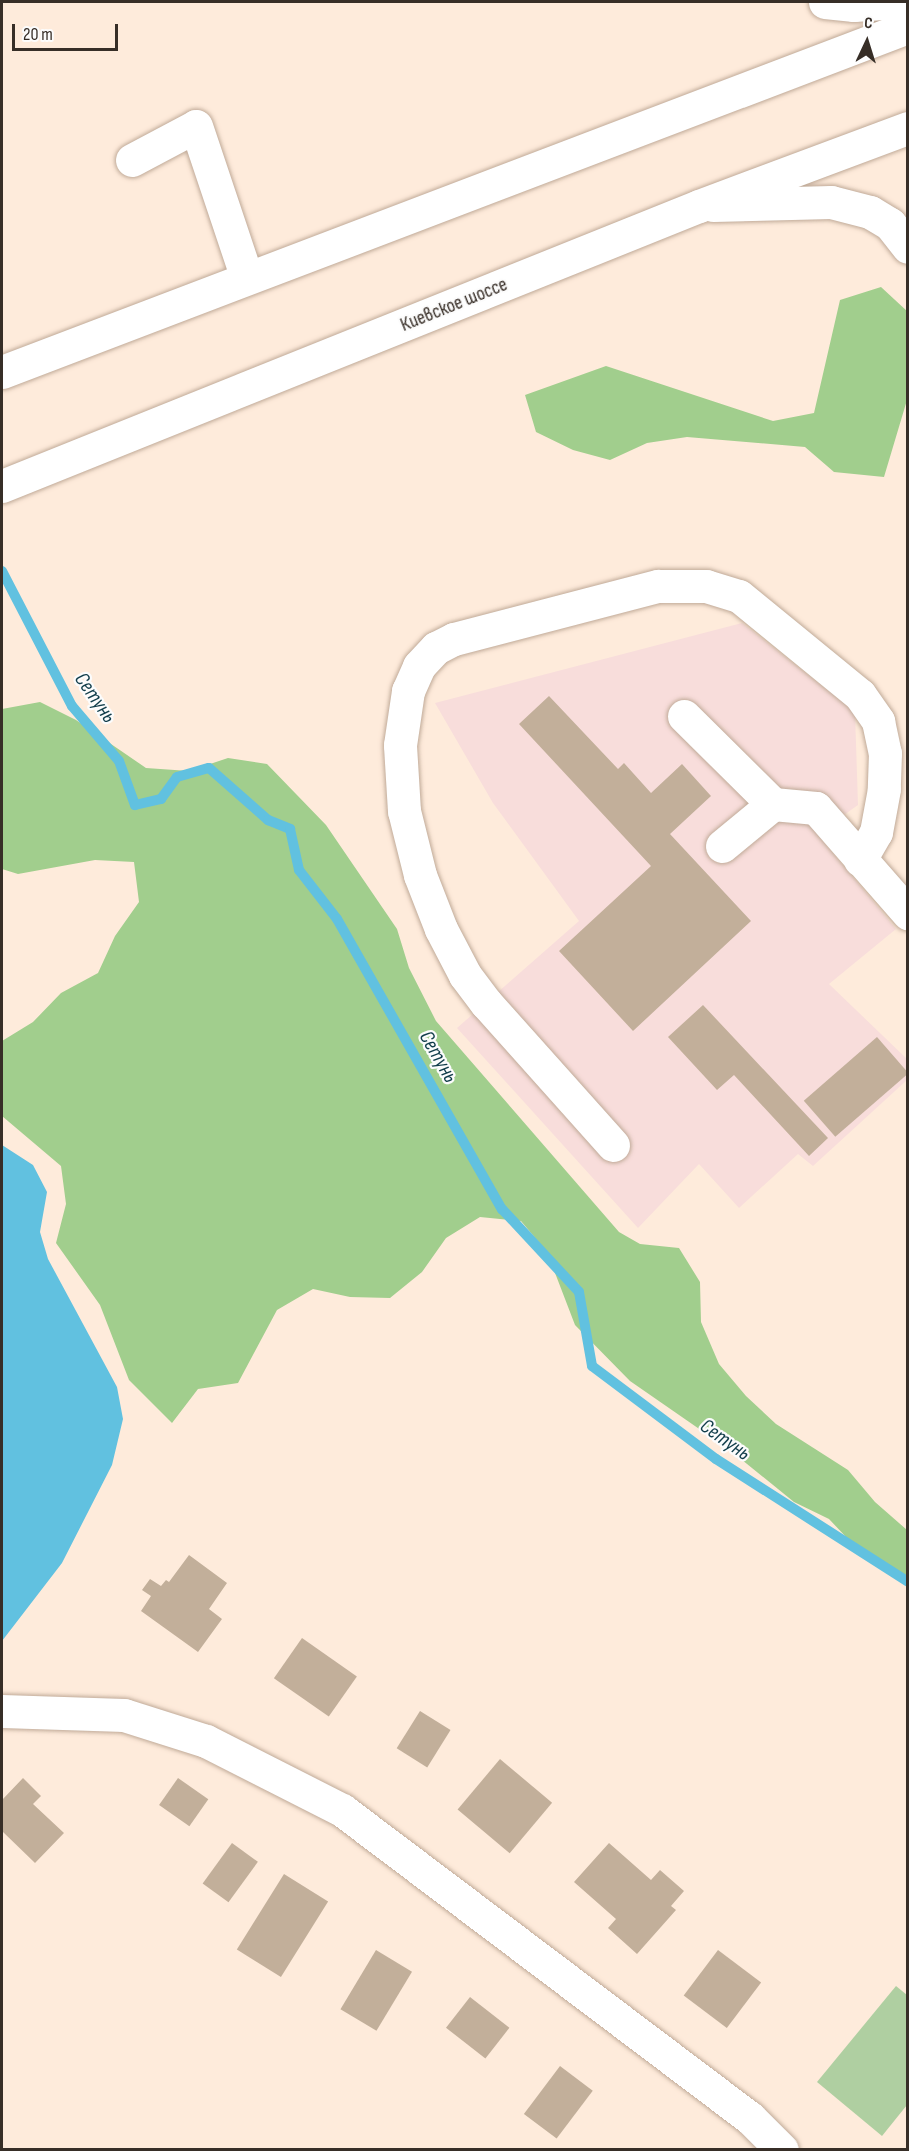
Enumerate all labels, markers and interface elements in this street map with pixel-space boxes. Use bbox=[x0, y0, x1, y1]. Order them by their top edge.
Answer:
scale bar bbox=[15, 12, 122, 50]
north arrow bbox=[837, 12, 897, 72]
text: С bbox=[864, 14, 873, 33]
text: 20 m bbox=[23, 24, 53, 45]
street label: Киевское шоссе bbox=[397, 273, 511, 337]
water label: Сетунь bbox=[69, 668, 121, 728]
water label: Сетунь bbox=[413, 1026, 463, 1088]
water label: Сетунь bbox=[695, 1414, 755, 1466]

